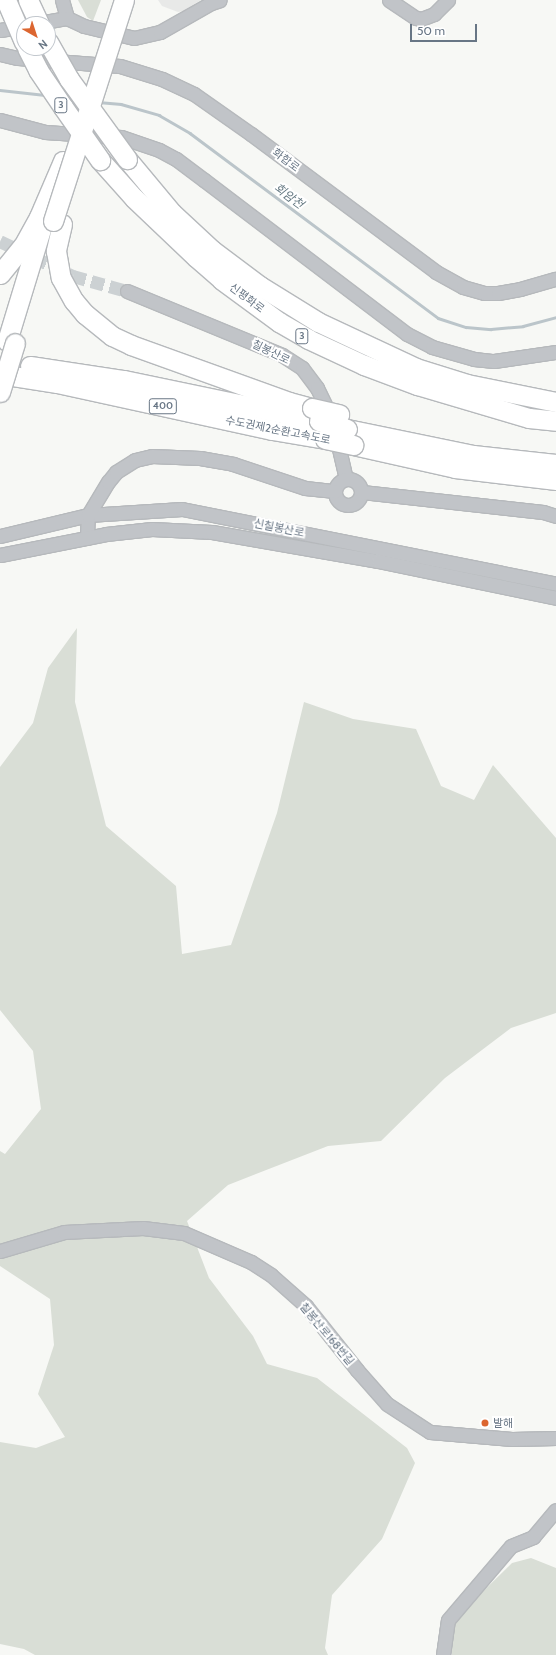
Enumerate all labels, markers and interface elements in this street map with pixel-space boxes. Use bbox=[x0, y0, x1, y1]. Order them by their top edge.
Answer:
north arrow bbox=[16, 16, 56, 56]
scale bar bbox=[412, 16, 479, 42]
text: 50 m bbox=[417, 23, 445, 38]
text: N bbox=[35, 37, 50, 52]
road number: 3 bbox=[54, 97, 68, 113]
street label: 화합로 bbox=[270, 146, 302, 174]
water label: 회암천 bbox=[271, 180, 307, 212]
street label: 신평화로 bbox=[227, 281, 267, 315]
road number: 3 bbox=[295, 328, 309, 344]
street label: 칠봉산로 bbox=[250, 337, 292, 367]
road number: 400 bbox=[148, 398, 178, 414]
street label: 수도권제2순환고속도로 bbox=[224, 413, 332, 447]
street label: 신칠봉산로 bbox=[253, 517, 305, 539]
street label: 칠봉산로168번길 bbox=[297, 1300, 357, 1368]
place label: 발해 bbox=[493, 1416, 513, 1430]
marker: 발해 bbox=[480, 1418, 490, 1428]

